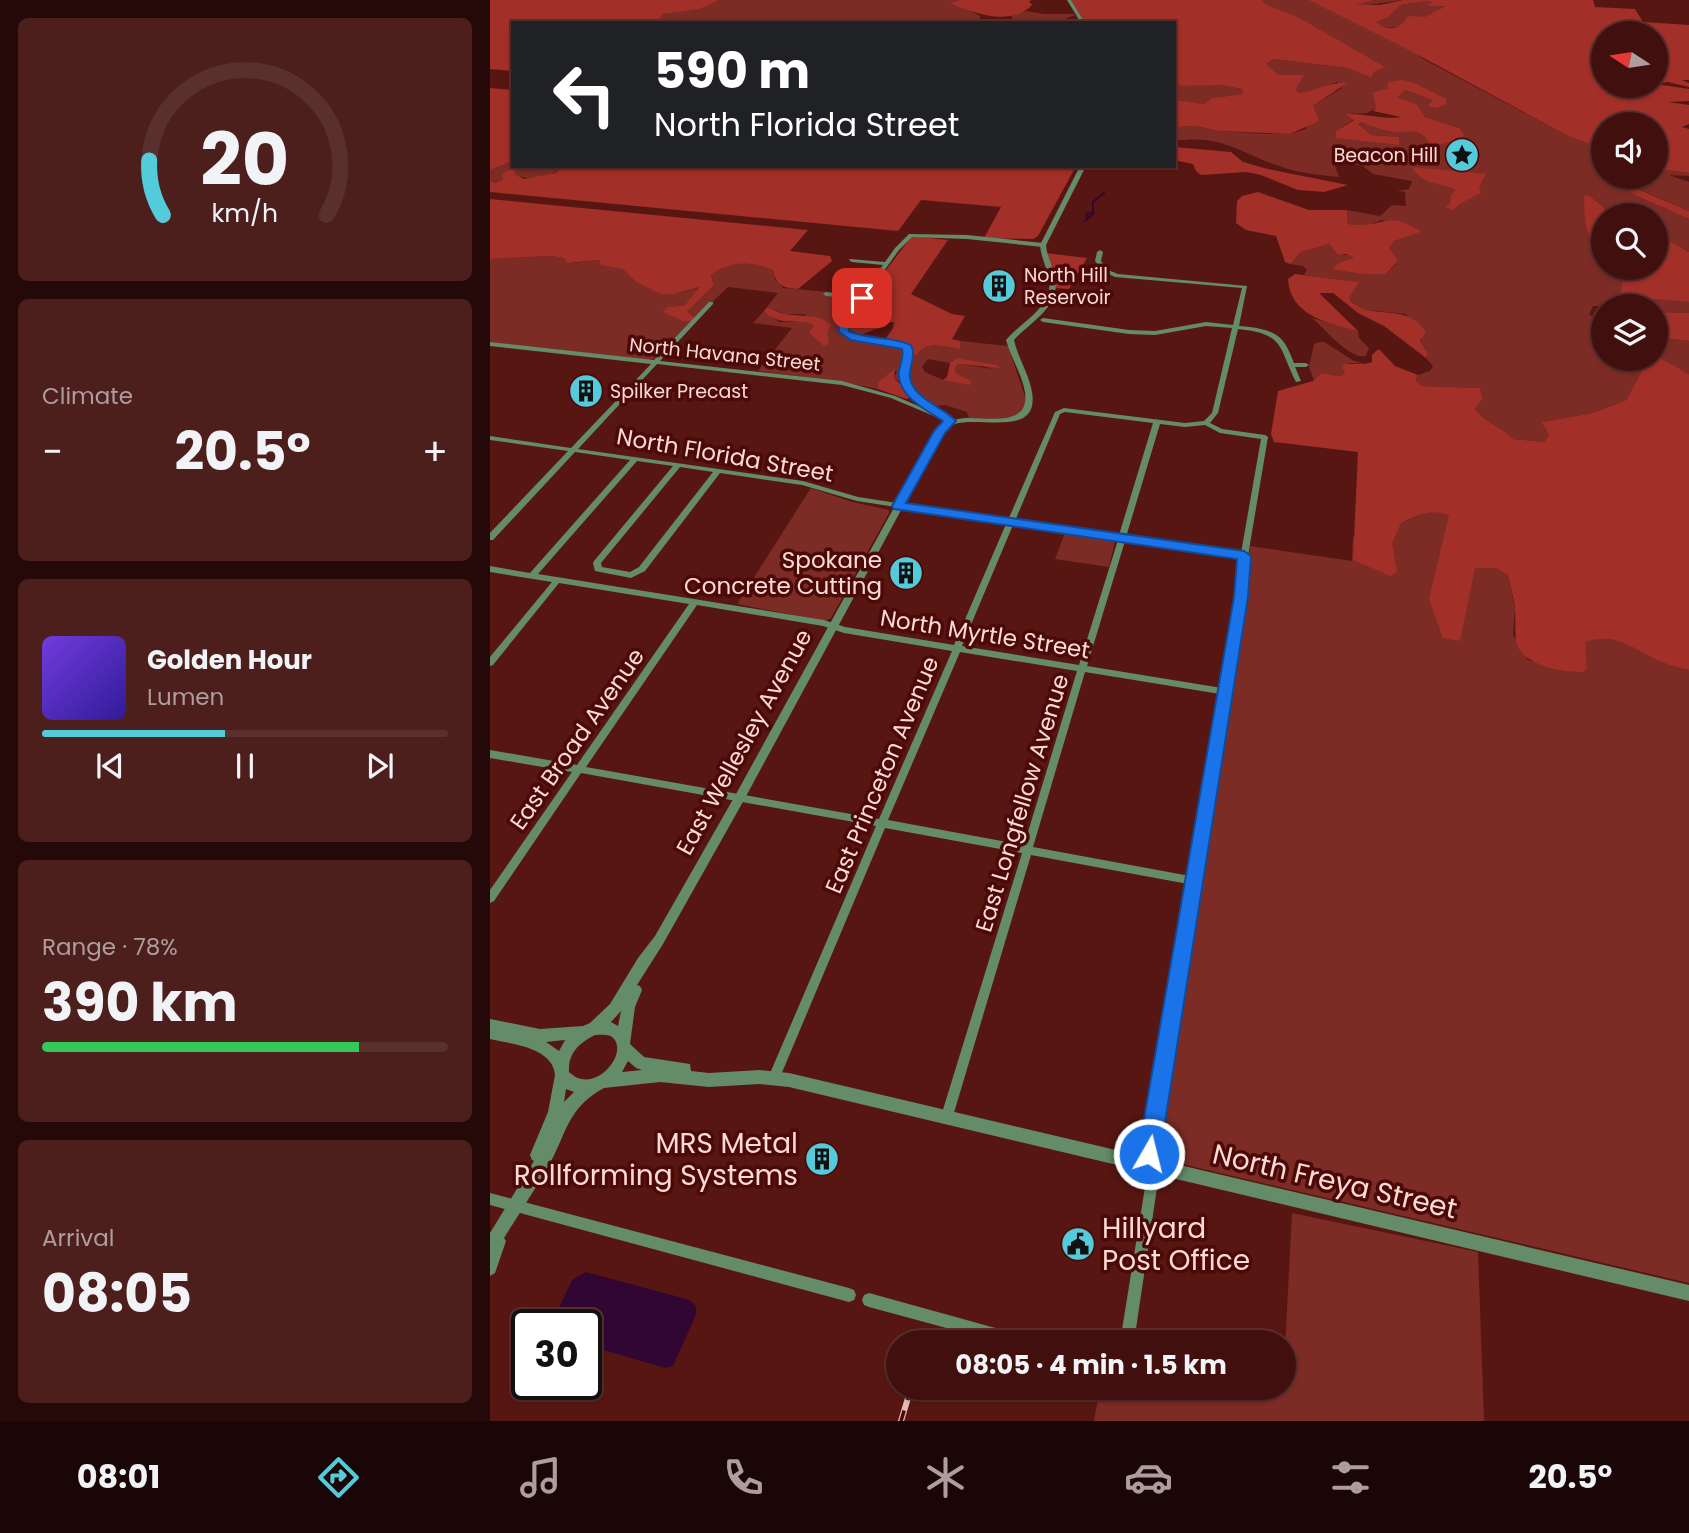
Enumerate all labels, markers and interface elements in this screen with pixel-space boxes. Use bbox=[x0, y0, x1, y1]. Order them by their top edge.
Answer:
north arrow bbox=[1591, 21, 1668, 98]
map controls bbox=[1591, 21, 1668, 371]
text: 590 m bbox=[654, 37, 810, 105]
icon: left bbox=[539, 49, 630, 140]
text: North Florida Street bbox=[654, 102, 959, 147]
text: 20 bbox=[200, 110, 290, 211]
button: sound bbox=[1591, 112, 1668, 189]
place icon: Beacon Hill bbox=[1443, 136, 1481, 174]
place label: Beacon Hill bbox=[1334, 142, 1438, 169]
text: km/h bbox=[212, 196, 278, 231]
button: search bbox=[1591, 203, 1668, 280]
place label: North Hill Reservoir bbox=[1024, 262, 1111, 311]
building icon: North Hill Reservoir bbox=[980, 267, 1018, 305]
pin bbox=[832, 268, 892, 328]
icon: arrive bbox=[843, 279, 881, 317]
button: layers bbox=[1591, 294, 1668, 371]
street label: North Havana Street bbox=[628, 331, 822, 378]
building icon: Spilker Precast bbox=[567, 372, 605, 410]
place label: Spilker Precast bbox=[610, 378, 748, 405]
text: Climate bbox=[42, 380, 133, 412]
text: 20.5° bbox=[174, 415, 311, 488]
street label: North Florida Street bbox=[614, 420, 836, 490]
text: − bbox=[42, 425, 63, 478]
text: + bbox=[422, 425, 448, 478]
place label: Spokane Concrete Cutting bbox=[684, 544, 882, 602]
building icon: Spokane Concrete Cutting bbox=[887, 554, 925, 592]
street label: North Myrtle Street bbox=[878, 602, 1092, 666]
street label: East Wellesley Avenue bbox=[669, 623, 819, 861]
text: Golden Hour bbox=[147, 642, 312, 678]
street label: East Broad Avenue bbox=[502, 642, 652, 836]
street label: East Princeton Avenue bbox=[818, 652, 946, 898]
street label: East Longfellow Avenue bbox=[968, 670, 1076, 936]
text: Lumen bbox=[147, 681, 224, 713]
icon: previous bbox=[91, 747, 129, 785]
icon: pause bbox=[226, 747, 264, 785]
icon: next bbox=[361, 747, 399, 785]
text: Range · 78% bbox=[42, 931, 178, 963]
text: 390 km bbox=[42, 966, 238, 1039]
position arrow bbox=[1112, 1117, 1186, 1191]
place label: MRS Metal Rollforming Systems bbox=[514, 1124, 798, 1195]
street label: North Freya Street bbox=[1209, 1134, 1461, 1229]
building icon: MRS Metal Rollforming Systems bbox=[803, 1140, 841, 1178]
place label: Hillyard Post Office bbox=[1102, 1209, 1250, 1280]
text: Arrival bbox=[42, 1222, 114, 1254]
public building icon: Hillyard Post Office bbox=[1059, 1225, 1097, 1263]
text: 08:05 bbox=[42, 1257, 192, 1330]
speed limit sign: 30 bbox=[511, 1309, 602, 1400]
text: 08:05 · 4 min · 1.5 km bbox=[955, 1347, 1227, 1383]
icon: directions bbox=[314, 1453, 363, 1502]
icon: music bbox=[516, 1453, 565, 1502]
icon: phone bbox=[719, 1453, 768, 1502]
icon: climate bbox=[921, 1453, 970, 1502]
icon: car bbox=[1124, 1453, 1173, 1502]
icon: filters bbox=[1326, 1453, 1375, 1502]
text: 08:01 bbox=[77, 1454, 160, 1499]
text: 20.5° bbox=[1528, 1454, 1612, 1499]

